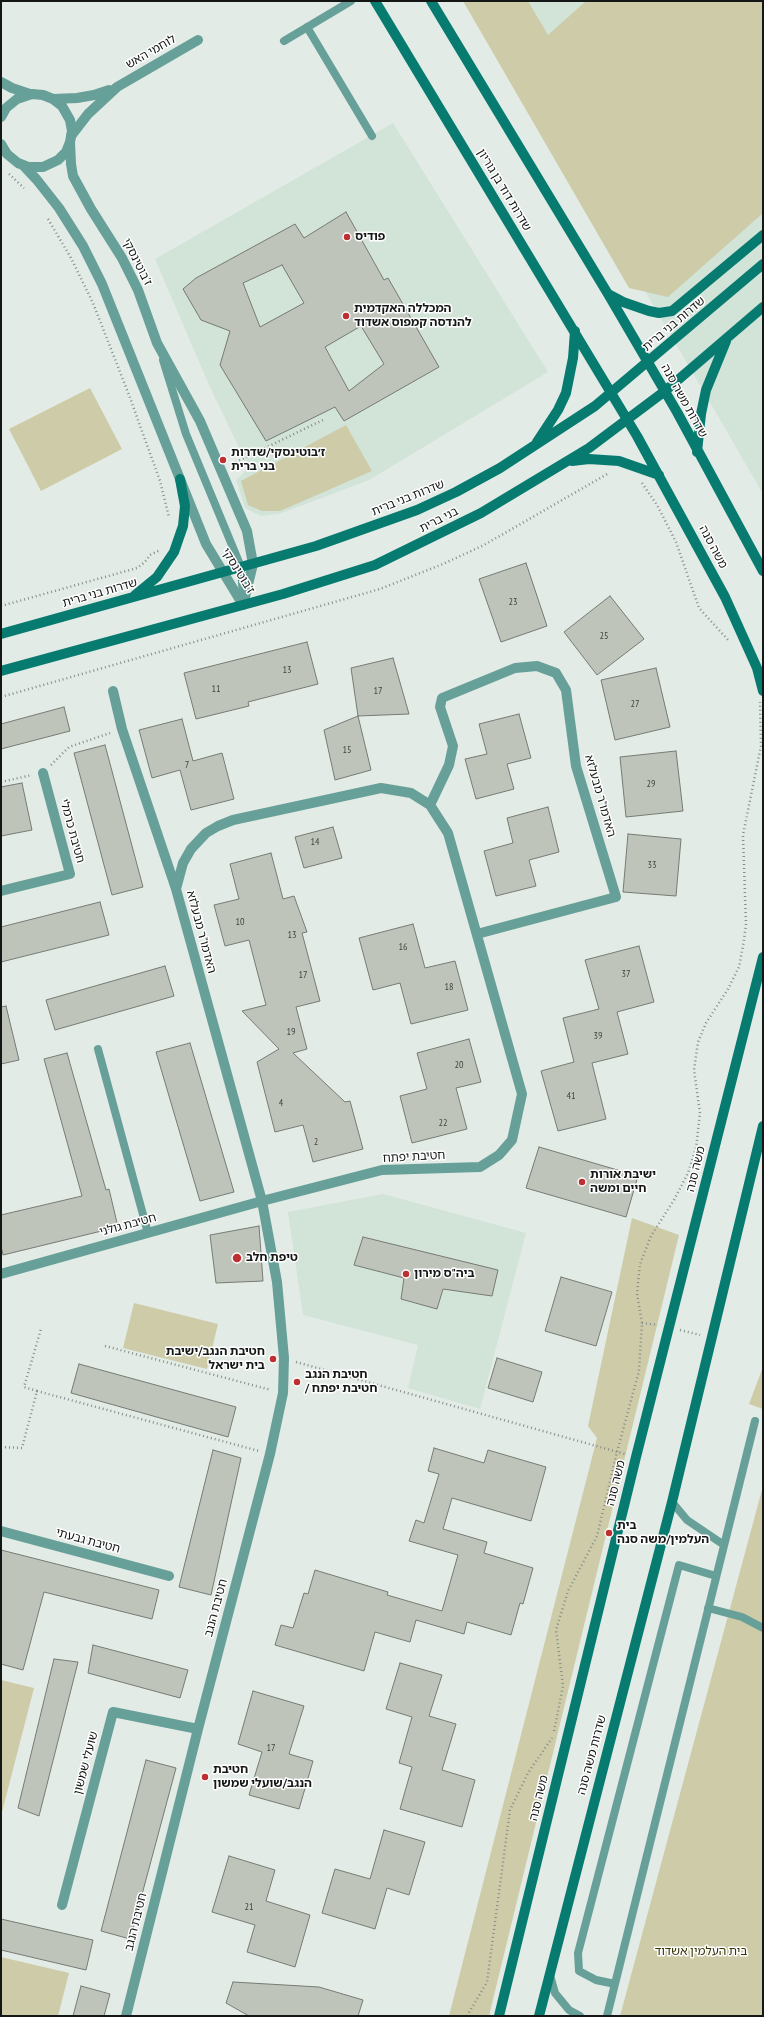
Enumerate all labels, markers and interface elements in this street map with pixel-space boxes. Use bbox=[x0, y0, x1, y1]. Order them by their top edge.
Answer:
street label: לוחמי האש bbox=[123, 32, 179, 72]
street label: שדרות דוד בן גוריון bbox=[474, 146, 534, 234]
place label: פודיס bbox=[355, 230, 385, 244]
marker: פודיס bbox=[342, 232, 352, 242]
street label: ז'בוטינסקי bbox=[119, 236, 155, 288]
street label: שדרות בני ברית bbox=[640, 294, 708, 354]
place label: המכללה האקדמית להנדסה קמפוס אשדוד bbox=[354, 302, 472, 330]
marker: המכללה האקדמית להנדסה קמפוס אשדוד bbox=[341, 311, 351, 321]
street label: שדרות משה סנה bbox=[658, 362, 710, 440]
place label: ז׳בוטינסקי/שדרות בני ברית bbox=[231, 446, 325, 474]
marker: ז׳בוטינסקי/שדרות בני ברית bbox=[218, 455, 228, 465]
street label: שדרות בני ברית bbox=[370, 477, 446, 519]
street label: בני ברית bbox=[417, 504, 461, 536]
street label: משה סנה bbox=[696, 523, 730, 571]
street label: ז'בוטינסקי bbox=[218, 546, 258, 596]
street label: שדרות בני ברית bbox=[61, 575, 139, 611]
house number: 23 bbox=[509, 596, 517, 608]
house number: 25 bbox=[600, 630, 608, 642]
house number: 13 bbox=[283, 664, 291, 676]
house number: 11 bbox=[212, 683, 220, 695]
house number: 17 bbox=[374, 685, 382, 697]
house number: 27 bbox=[631, 698, 639, 710]
house number: 15 bbox=[343, 744, 351, 756]
street label: האדמו"ר מבעלזא bbox=[581, 753, 619, 839]
house number: 7 bbox=[185, 759, 189, 771]
house number: 29 bbox=[647, 778, 655, 790]
street label: חטיבת כרמלי bbox=[56, 797, 88, 865]
house number: 14 bbox=[311, 836, 319, 848]
house number: 33 bbox=[648, 859, 656, 871]
street label: האדמו"ר מבעלזא bbox=[183, 889, 219, 975]
house number: 10 bbox=[236, 916, 244, 928]
house number: 13 bbox=[288, 929, 296, 941]
house number: 16 bbox=[399, 941, 407, 953]
house number: 37 bbox=[622, 968, 630, 980]
house number: 17 bbox=[299, 969, 307, 981]
house number: 18 bbox=[445, 981, 453, 993]
house number: 19 bbox=[287, 1026, 295, 1038]
house number: 39 bbox=[594, 1030, 602, 1042]
house number: 20 bbox=[455, 1059, 463, 1071]
house number: 41 bbox=[567, 1090, 575, 1102]
house number: 4 bbox=[279, 1097, 283, 1109]
house number: 22 bbox=[439, 1117, 447, 1129]
house number: 2 bbox=[314, 1136, 318, 1148]
street label: משה סנה bbox=[683, 1145, 709, 1193]
street label: חטיבת יפתח bbox=[382, 1148, 446, 1166]
place label: ישיבת אורות חיים ומשה bbox=[590, 1168, 656, 1196]
marker: ישיבת אורות חיים ומשה bbox=[577, 1177, 587, 1187]
street label: חטיבת גולני bbox=[98, 1211, 158, 1239]
place label: טיפת חלב bbox=[246, 1251, 298, 1265]
marker: טיפת חלב bbox=[231, 1252, 243, 1264]
place label: ביה"ס מירון bbox=[414, 1267, 475, 1281]
marker: ביה"ס מירון bbox=[401, 1269, 411, 1279]
place label: חטיבת הנגב/ישיבת בית ישראל bbox=[166, 1345, 265, 1373]
marker: חטיבת הנגב/ישיבת בית ישראל bbox=[268, 1354, 278, 1364]
place label: חטיבת הנגב / חטיבת יפתח bbox=[305, 1368, 378, 1396]
marker: חטיבת הנגב / חטיבת יפתח bbox=[292, 1377, 302, 1387]
street label: משה סנה bbox=[603, 1459, 629, 1507]
place label: בית העלמין/משה סנה bbox=[617, 1519, 709, 1547]
street label: חטיבת גבעתי bbox=[54, 1525, 122, 1557]
marker: בית העלמין/משה סנה bbox=[604, 1528, 614, 1538]
street label: חטיבת הנגב bbox=[201, 1577, 231, 1639]
street label: שדרות משה סנה bbox=[574, 1714, 610, 1796]
street label: שועלי שמשון bbox=[71, 1730, 101, 1796]
house number: 17 bbox=[267, 1742, 275, 1754]
place label: חטיבת הנגב/שועלי שמשון bbox=[213, 1763, 312, 1791]
marker: חטיבת הנגב/שועלי שמשון bbox=[200, 1772, 210, 1782]
street label: משה סנה bbox=[526, 1774, 552, 1822]
street label: חטיבת הנגב bbox=[122, 1891, 150, 1953]
house number: 21 bbox=[245, 1901, 253, 1913]
park label: בית העלמין אשדוד bbox=[655, 1945, 747, 1959]

